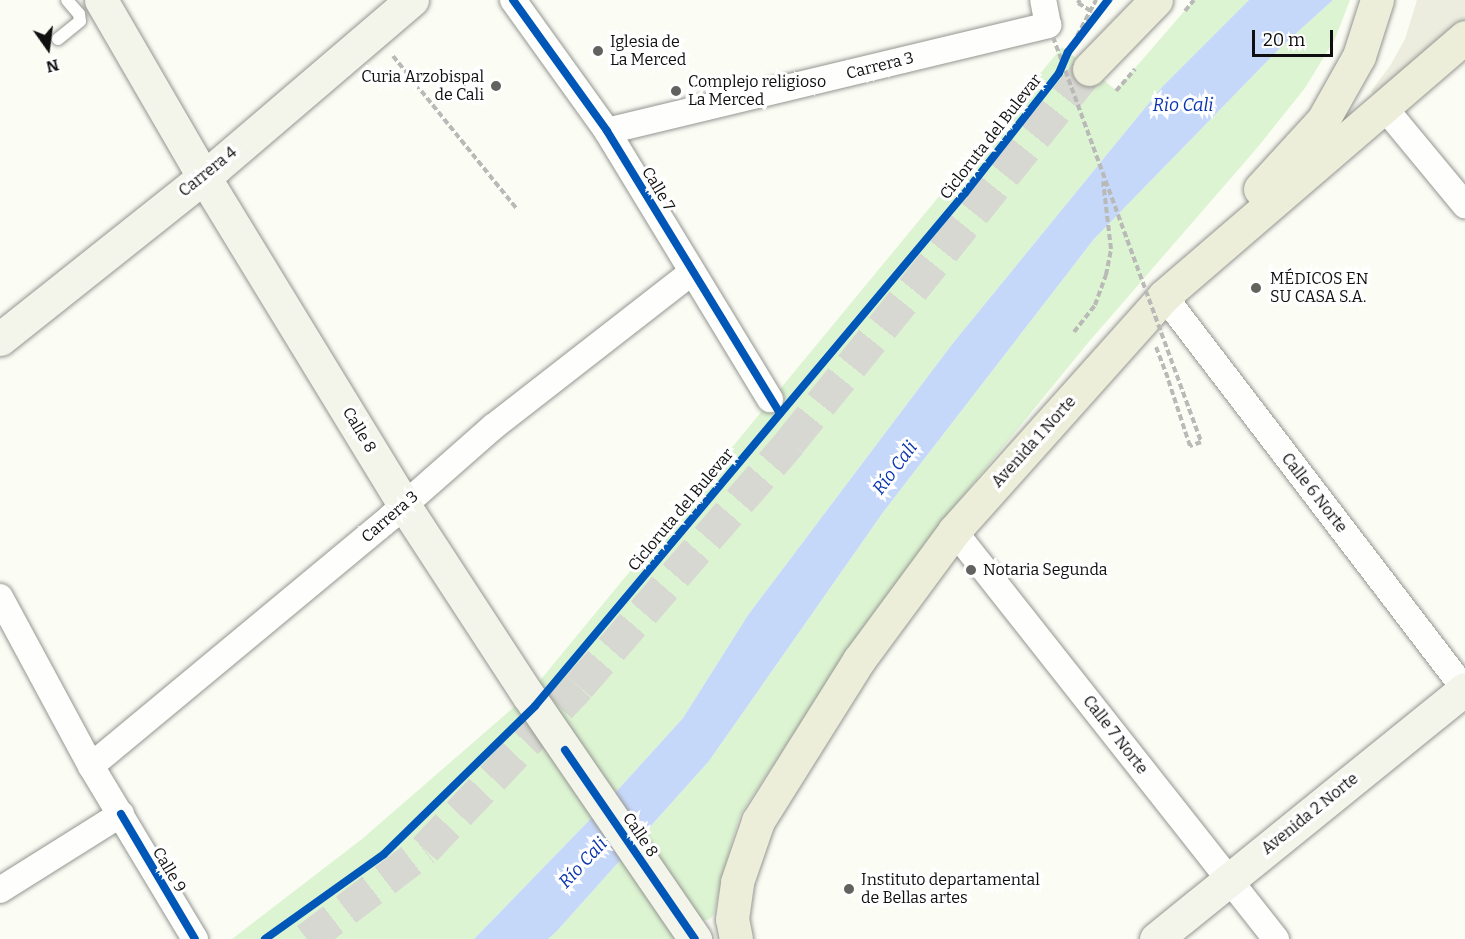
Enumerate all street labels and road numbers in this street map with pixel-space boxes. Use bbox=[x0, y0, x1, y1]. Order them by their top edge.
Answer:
street label: Carrera 3 bbox=[844, 48, 916, 84]
street label: Cicloruta del Bulevar bbox=[936, 70, 1046, 204]
street label: Carrera 4 bbox=[175, 143, 241, 201]
street label: Calle 7 bbox=[637, 164, 679, 214]
street label: Avenida 1 Norte bbox=[988, 392, 1080, 492]
street label: Calle 8 bbox=[338, 404, 380, 456]
street label: Cicloruta del Bulevar bbox=[624, 445, 738, 575]
street label: Calle 6 Norte bbox=[1277, 449, 1351, 537]
street label: Carrera 3 bbox=[358, 487, 422, 547]
street label: Calle 7 Norte bbox=[1078, 692, 1152, 778]
street label: Avenida 2 Norte bbox=[1258, 769, 1362, 859]
street label: Calle 8 bbox=[618, 809, 662, 861]
street label: Calle 9 bbox=[148, 844, 190, 896]

